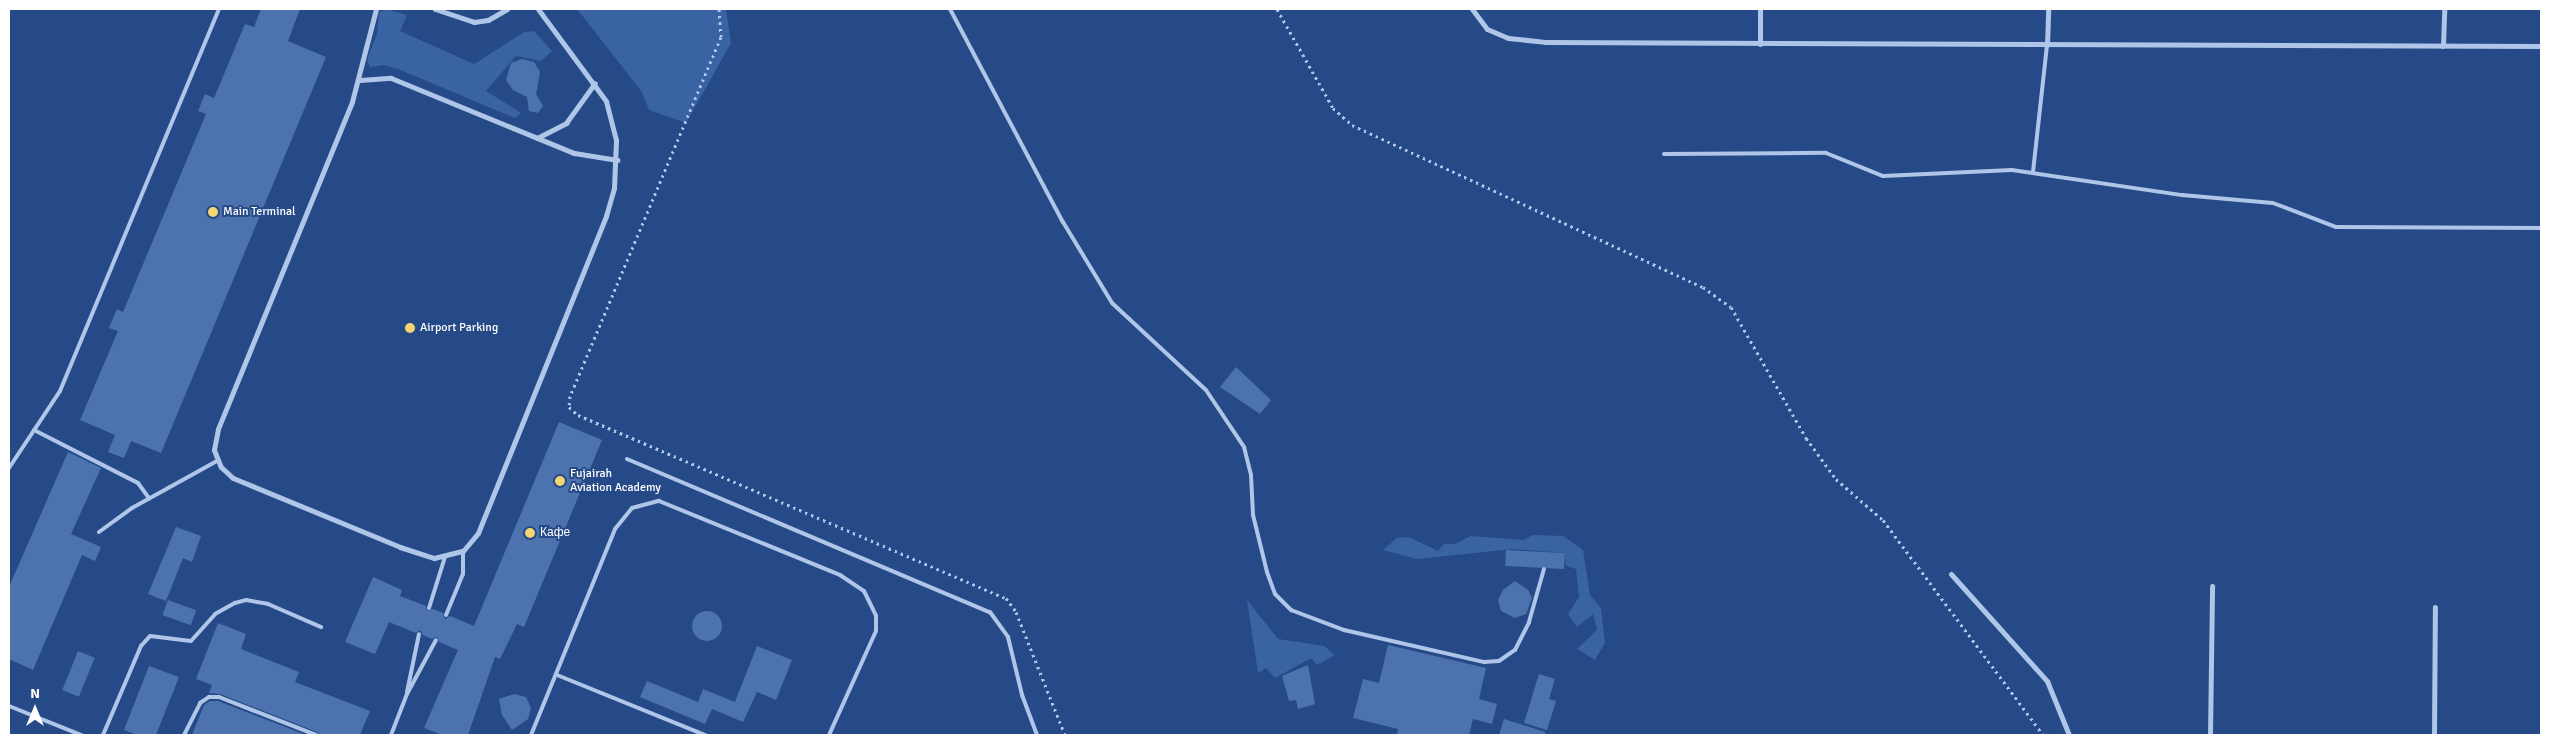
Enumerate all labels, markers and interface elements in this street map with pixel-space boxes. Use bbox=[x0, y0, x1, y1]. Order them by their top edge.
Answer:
place label: Main Terminal bbox=[223, 205, 296, 219]
marker: Main Terminal bbox=[207, 206, 219, 218]
place label: Airport Parking bbox=[420, 321, 498, 335]
marker: Airport Parking bbox=[404, 322, 416, 334]
place label: Fujairah Aviation Academy bbox=[570, 467, 661, 495]
marker: Fujairah Aviation Academy bbox=[554, 475, 566, 487]
place label: Кафе bbox=[540, 526, 570, 540]
marker: Кафе bbox=[524, 527, 536, 539]
north arrow bbox=[10, 684, 60, 734]
text: N bbox=[30, 685, 40, 702]

